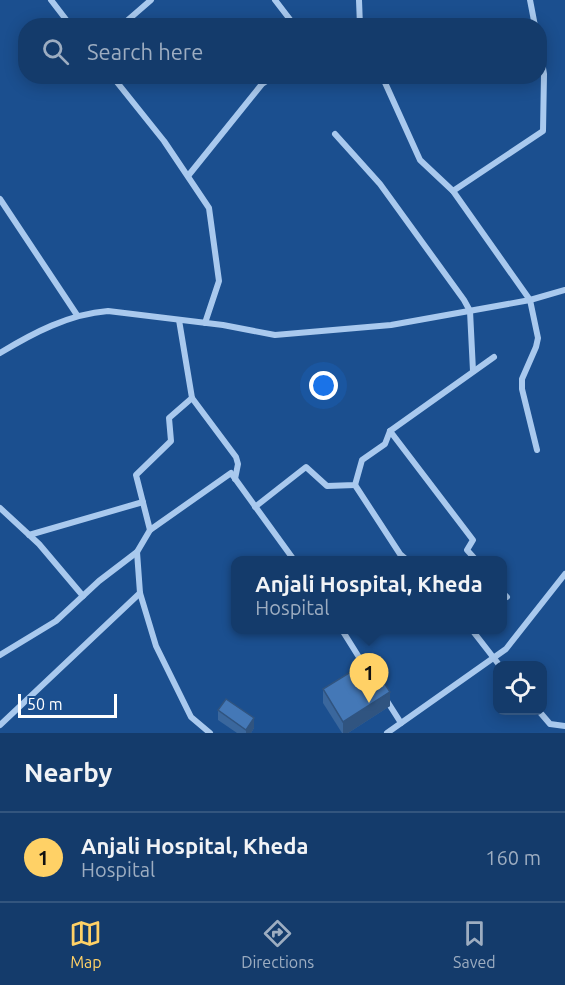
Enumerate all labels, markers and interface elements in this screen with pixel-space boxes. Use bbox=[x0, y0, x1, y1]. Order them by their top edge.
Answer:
search box bbox=[18, 18, 547, 84]
icon: search bbox=[39, 35, 72, 68]
text: Search here bbox=[87, 39, 203, 64]
your location bbox=[309, 371, 338, 400]
popup bbox=[231, 556, 507, 634]
text: Anjali Hospital, Kheda bbox=[255, 571, 483, 596]
text: Hospital bbox=[255, 596, 330, 619]
pin: 1 bbox=[350, 654, 388, 703]
map controls bbox=[493, 661, 547, 715]
button: locate bbox=[493, 661, 547, 715]
scale bar bbox=[18, 691, 117, 718]
text: 50 m bbox=[27, 695, 63, 713]
text: Nearby bbox=[24, 758, 112, 787]
text: Anjali Hospital, Kheda bbox=[81, 833, 308, 858]
text: 1 bbox=[38, 846, 49, 869]
text: 160 m bbox=[485, 846, 541, 869]
text: Hospital bbox=[81, 858, 155, 881]
tab: Map bbox=[69, 917, 102, 971]
tab: Directions bbox=[241, 917, 314, 971]
tab: Saved bbox=[453, 917, 496, 971]

